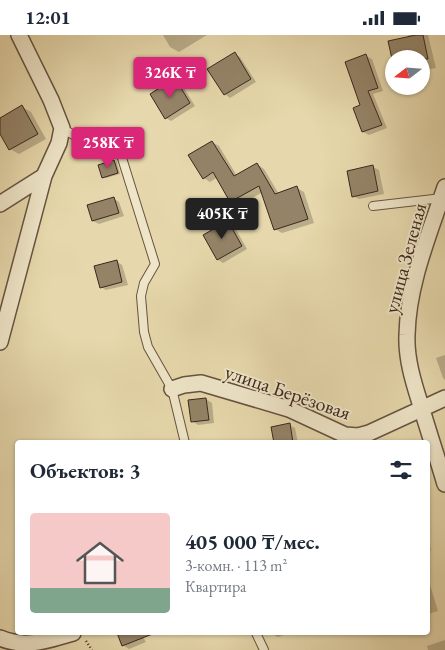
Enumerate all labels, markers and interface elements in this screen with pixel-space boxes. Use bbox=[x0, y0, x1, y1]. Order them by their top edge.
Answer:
text: 12:01 bbox=[25, 5, 71, 30]
north arrow bbox=[385, 50, 430, 95]
map controls bbox=[385, 50, 430, 95]
pin: 326K ₸ bbox=[129, 57, 211, 99]
text: 326K ₸ bbox=[144, 62, 196, 83]
pin: 258K ₸ bbox=[67, 127, 149, 169]
text: 258K ₸ bbox=[82, 132, 134, 153]
pin: 405K ₸ bbox=[181, 197, 263, 240]
street label: улица Зеленая bbox=[378, 200, 432, 316]
text: 405K ₸ bbox=[196, 203, 248, 224]
street label: улица Берёзовая bbox=[222, 358, 354, 426]
icon: filters bbox=[387, 456, 415, 484]
text: Объектов: 3 bbox=[30, 457, 141, 484]
text: 405 000 ₸/мес. bbox=[185, 528, 320, 555]
icon: home bbox=[70, 533, 130, 593]
text: 3-комн. · 113 m² bbox=[185, 555, 287, 576]
text: Квартира bbox=[185, 576, 246, 597]

